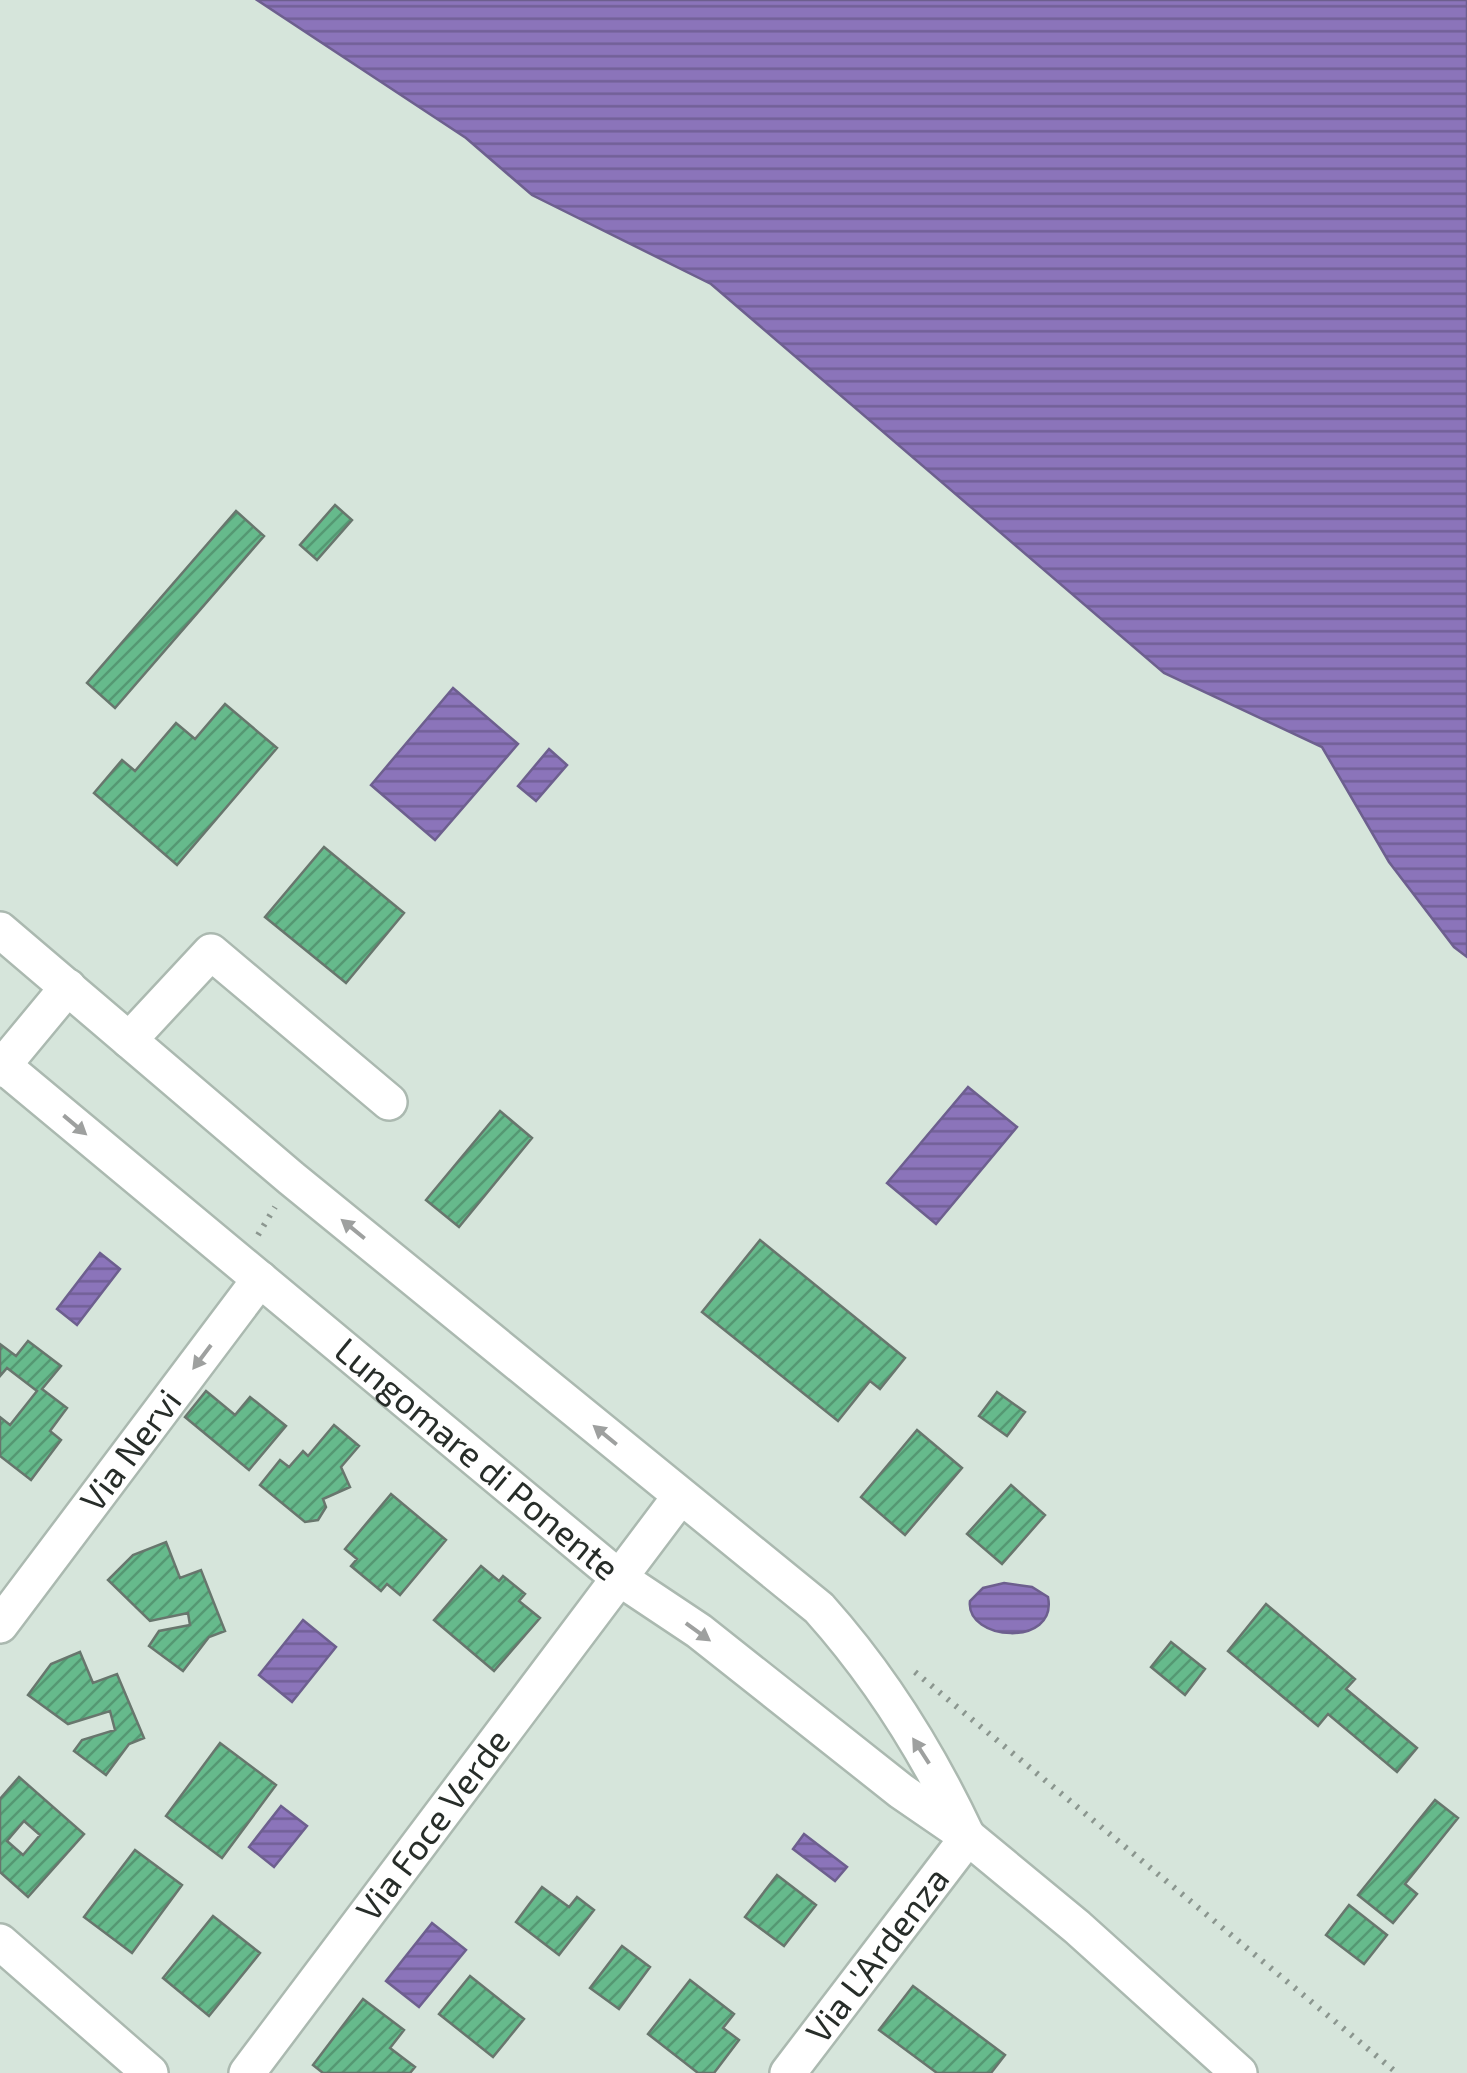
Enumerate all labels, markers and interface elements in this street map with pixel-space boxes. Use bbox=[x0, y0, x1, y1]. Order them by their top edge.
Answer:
one-way arrow bbox=[62, 1114, 87, 1135]
one-way arrow bbox=[341, 1219, 366, 1240]
street label: Lungomare di Ponente bbox=[328, 1328, 628, 1588]
one-way arrow bbox=[192, 1344, 212, 1370]
street label: Via Nervi bbox=[70, 1380, 189, 1519]
one-way arrow bbox=[593, 1425, 618, 1446]
one-way arrow bbox=[685, 1622, 711, 1641]
street label: Via Foce Verde bbox=[346, 1720, 517, 1928]
one-way arrow bbox=[913, 1737, 931, 1765]
street label: Via L'Ardenza bbox=[796, 1858, 956, 2050]

